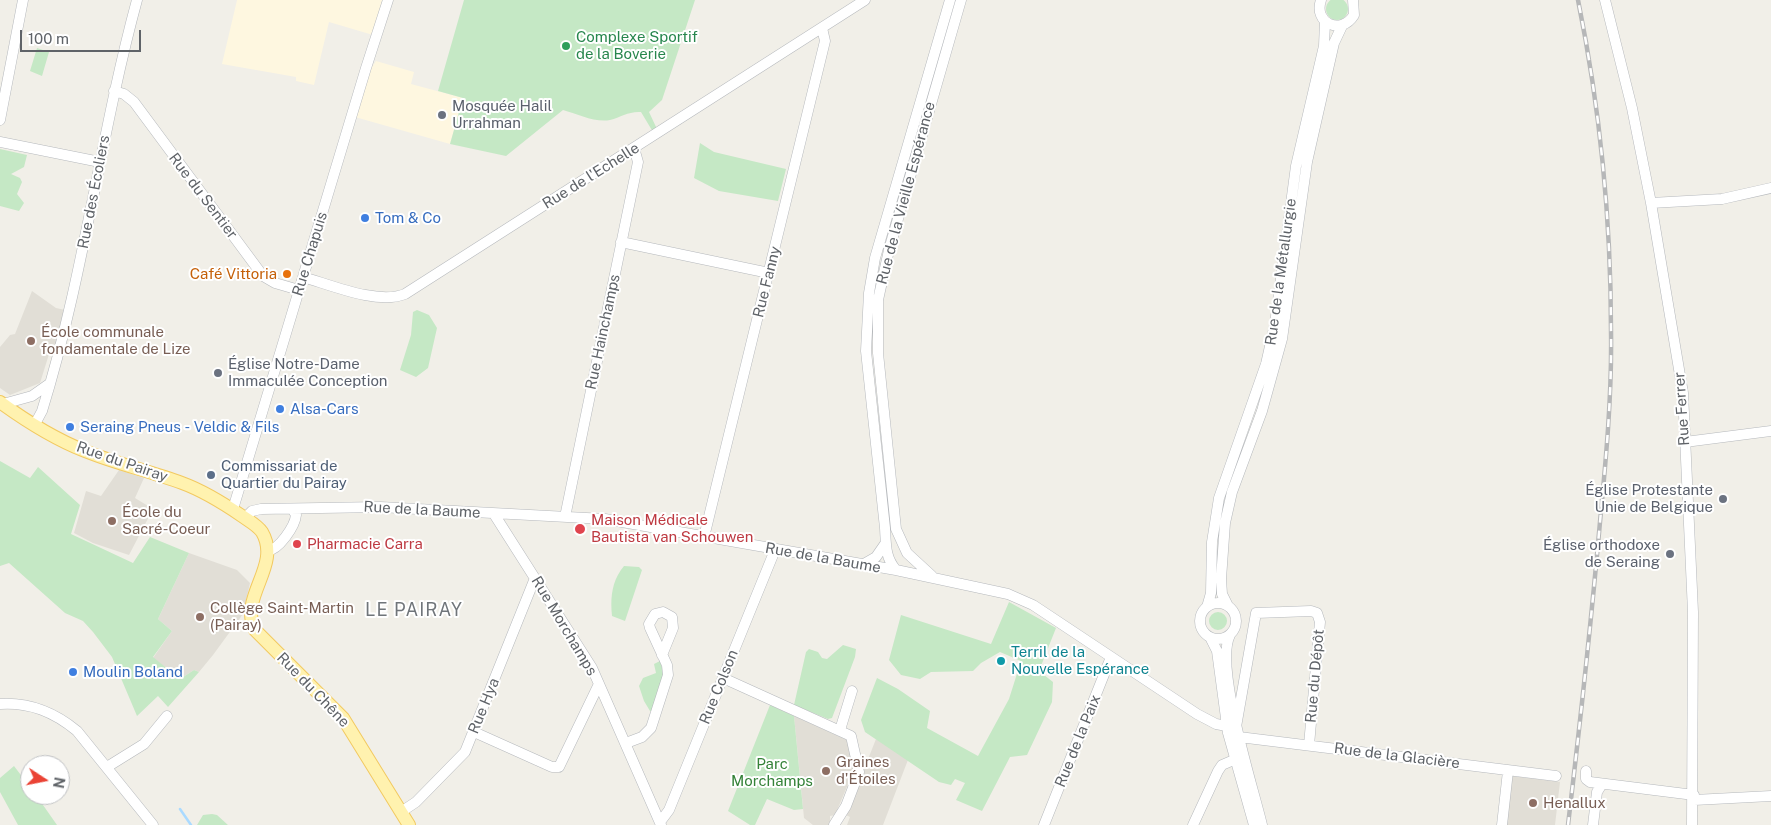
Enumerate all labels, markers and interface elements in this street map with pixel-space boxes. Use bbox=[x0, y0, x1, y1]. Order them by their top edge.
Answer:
scale bar bbox=[22, 20, 144, 52]
place label: Complexe Sportif de la Boverie bbox=[576, 28, 698, 63]
text: 100 m bbox=[28, 30, 69, 47]
marker: Complexe Sportif de la Boverie bbox=[560, 40, 572, 52]
place label: Mosquée Halil Urrahman bbox=[452, 97, 552, 132]
street label: Rue de la Vieille Espérance bbox=[873, 100, 939, 286]
marker: Mosquée Halil Urrahman bbox=[436, 109, 448, 121]
street label: Rue des Écoliers bbox=[74, 134, 114, 250]
street label: Rue de l'Echelle bbox=[539, 139, 643, 213]
street label: Rue du Sentier bbox=[165, 149, 241, 243]
street label: Rue de la Métallurgie bbox=[1262, 197, 1300, 347]
place label: Tom & Co bbox=[375, 209, 441, 227]
street label: Rue Chapuis bbox=[289, 210, 331, 298]
marker: Tom & Co bbox=[359, 212, 371, 224]
street label: Rue Fanny bbox=[749, 244, 785, 320]
place label: Café Vittoria bbox=[190, 265, 277, 283]
marker: Café Vittoria bbox=[281, 268, 293, 280]
street label: Rue Hainchamps bbox=[582, 273, 624, 391]
place label: École communale fondamentale de Lize bbox=[41, 323, 191, 358]
marker: École communale fondamentale de Lize bbox=[25, 335, 37, 347]
place label: Église Notre-Dame Immaculée Conception bbox=[228, 355, 388, 390]
marker: Église Notre-Dame Immaculée Conception bbox=[212, 367, 224, 379]
street label: Rue Ferrer bbox=[1670, 371, 1694, 447]
place label: Alsa-Cars bbox=[290, 400, 358, 418]
marker: Alsa-Cars bbox=[274, 403, 286, 415]
place label: Seraing Pneus - Veldic & Fils bbox=[80, 418, 279, 436]
marker: Seraing Pneus - Veldic & Fils bbox=[64, 421, 76, 433]
street label: Rue du Pairay bbox=[74, 438, 170, 486]
place label: Commissariat de Quartier du Pairay bbox=[221, 457, 347, 492]
marker: Commissariat de Quartier du Pairay bbox=[205, 469, 217, 481]
place label: Église Protestante Unie de Belgique bbox=[1585, 481, 1713, 516]
marker: Église Protestante Unie de Belgique bbox=[1717, 493, 1729, 505]
street label: Rue de la Baume bbox=[363, 498, 481, 522]
place label: École du Sacré-Coeur bbox=[122, 503, 210, 538]
place label: Maison Médicale Bautista van Schouwen bbox=[591, 511, 753, 546]
marker: École du Sacré-Coeur bbox=[106, 515, 118, 527]
marker: Maison Médicale Bautista van Schouwen bbox=[573, 522, 587, 536]
place label: Pharmacie Carra bbox=[307, 535, 423, 553]
place label: Église orthodoxe de Seraing bbox=[1543, 536, 1660, 571]
marker: Pharmacie Carra bbox=[291, 538, 303, 550]
street label: Rue de la Baume bbox=[764, 539, 882, 577]
marker: Église orthodoxe de Seraing bbox=[1664, 548, 1676, 560]
street label: Rue Morchamps bbox=[527, 573, 601, 679]
place label: Collège Saint-Martin (Pairay) bbox=[210, 599, 354, 634]
district label: LE PAIRAY bbox=[364, 599, 464, 621]
marker: Collège Saint-Martin (Pairay) bbox=[194, 611, 206, 623]
street label: Rue du Dépôt bbox=[1302, 628, 1328, 724]
place label: Terril de la Nouvelle Espérance bbox=[1011, 643, 1149, 678]
street label: Rue Colson bbox=[696, 647, 742, 727]
street label: Rue du Chêne bbox=[273, 649, 353, 731]
marker: Terril de la Nouvelle Espérance bbox=[995, 655, 1007, 667]
place label: Moulin Boland bbox=[83, 663, 183, 681]
marker: Moulin Boland bbox=[67, 666, 79, 678]
street label: Rue Hya bbox=[465, 676, 503, 736]
street label: Rue de la Paix bbox=[1051, 692, 1105, 790]
street label: Rue de la Glacière bbox=[1333, 739, 1461, 773]
place label: Graines d'Étoiles bbox=[836, 753, 896, 788]
north arrow bbox=[20, 755, 70, 805]
park label: Parc Morchamps bbox=[731, 755, 813, 790]
marker: Graines d'Étoiles bbox=[820, 765, 832, 777]
text: N bbox=[50, 776, 68, 790]
place label: Henallux bbox=[1543, 794, 1606, 812]
marker: Henallux bbox=[1527, 797, 1539, 809]

